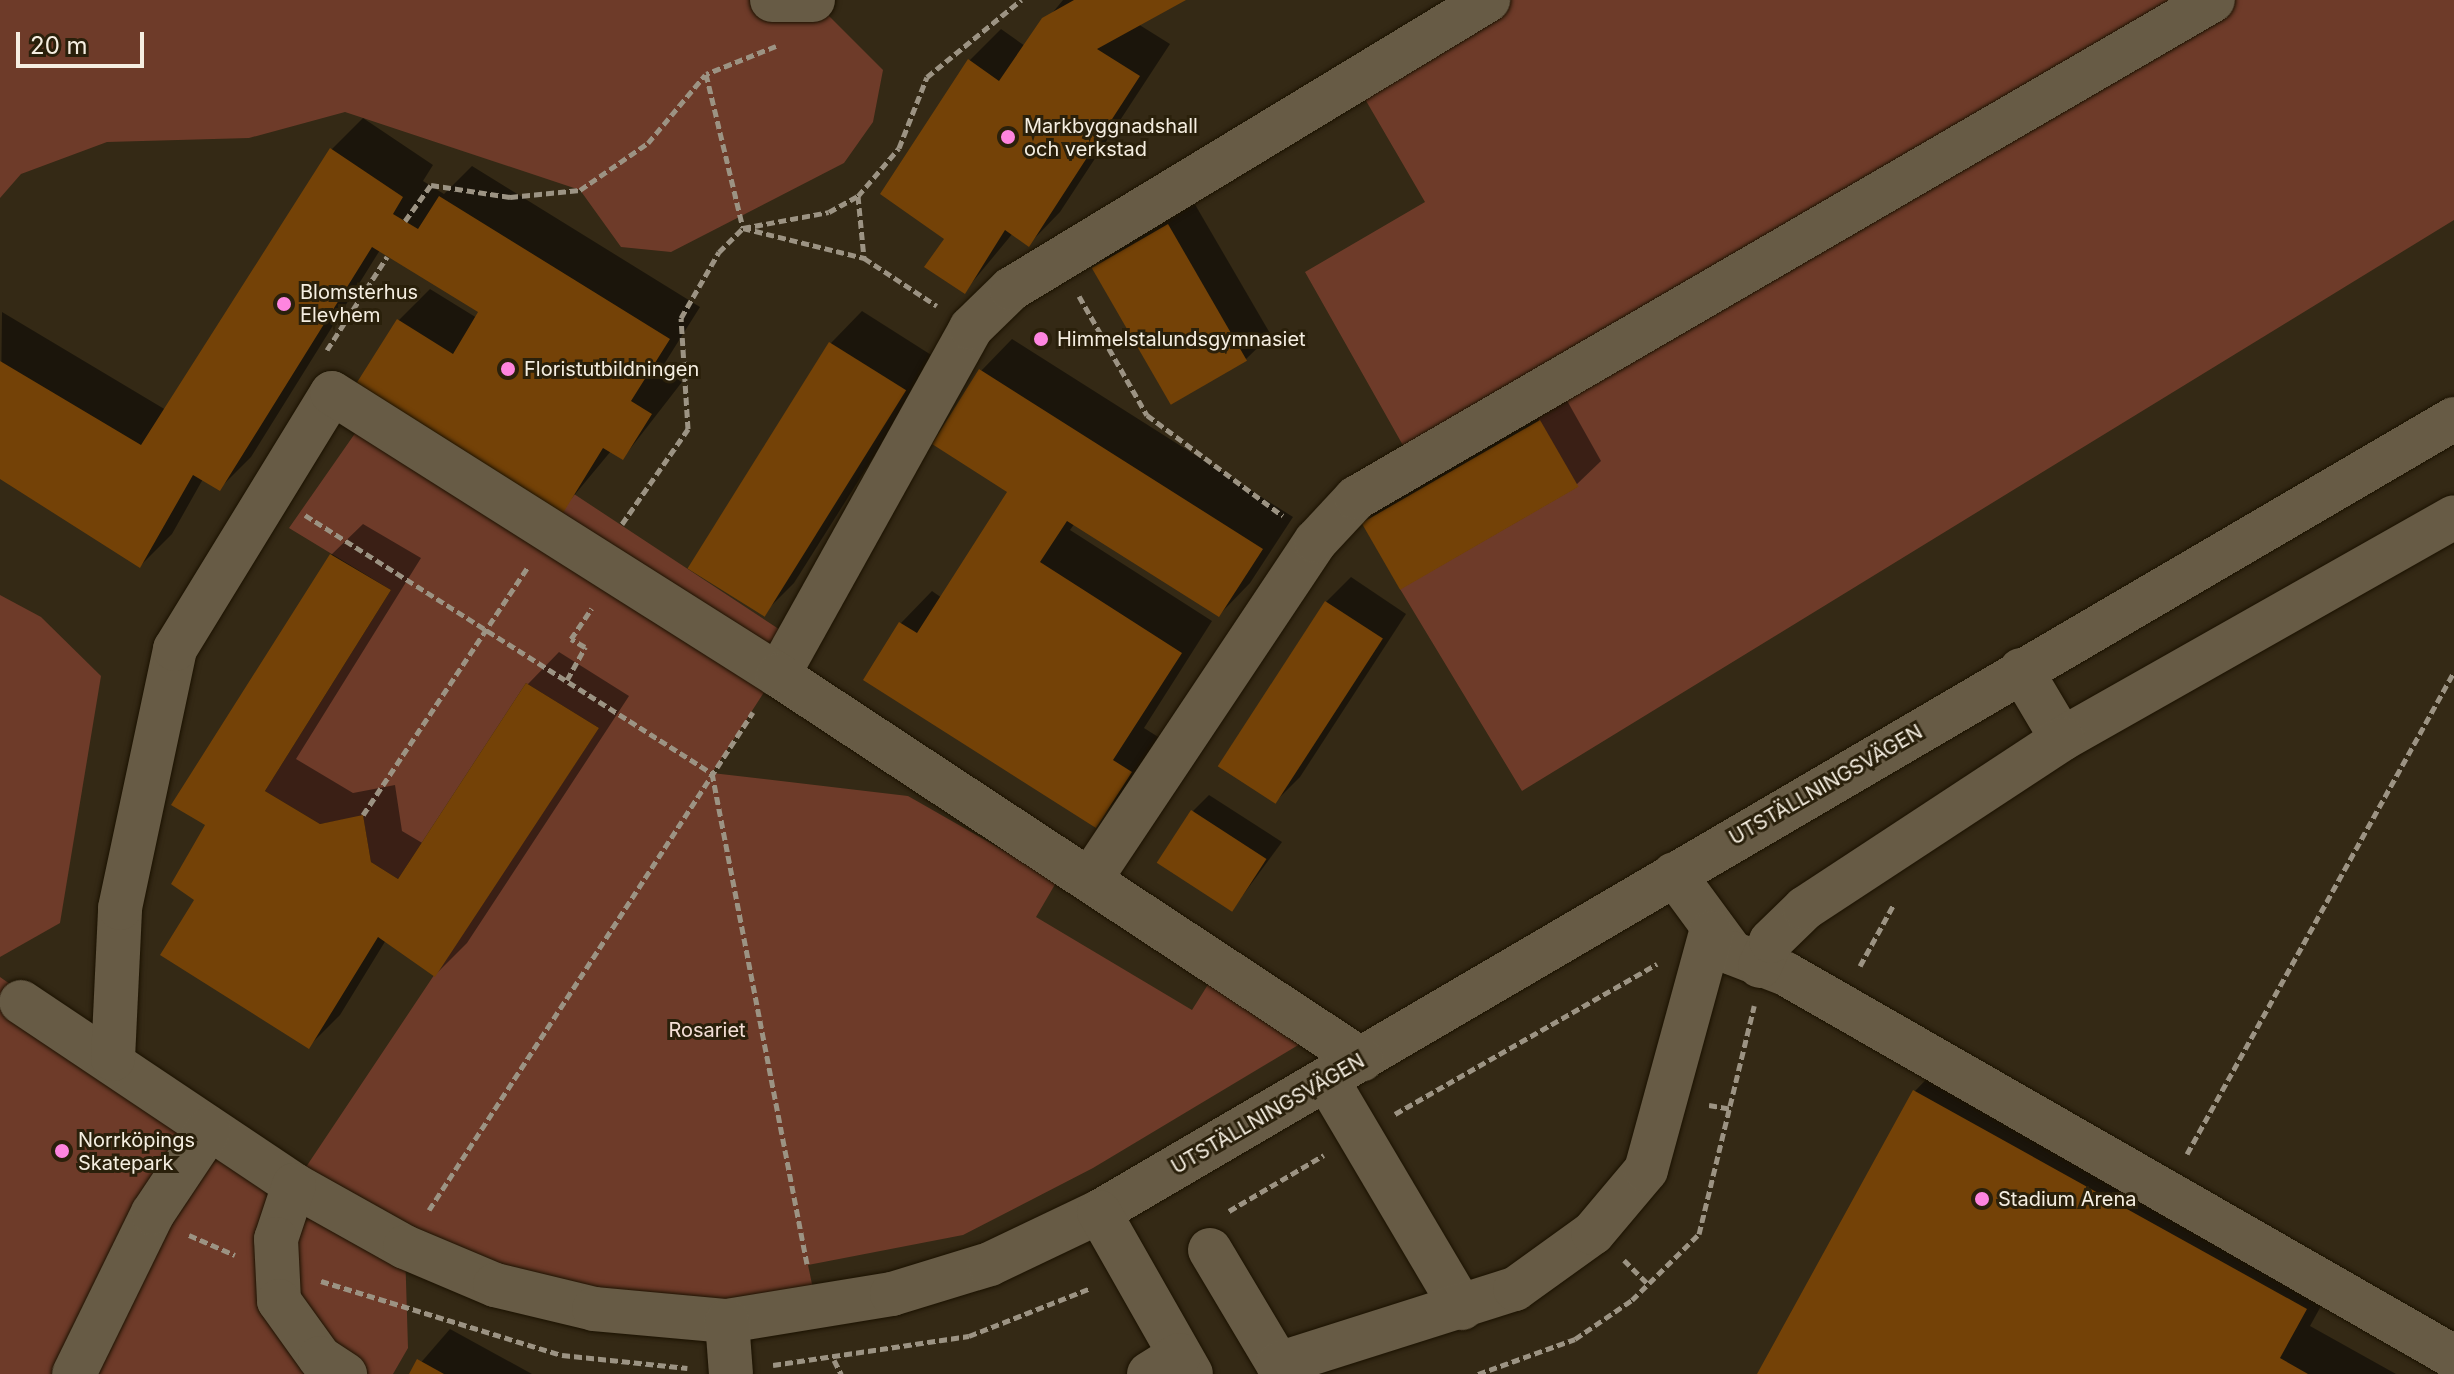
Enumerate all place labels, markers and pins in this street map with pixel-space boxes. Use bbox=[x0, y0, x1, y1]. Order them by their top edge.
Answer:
place label: Markbyggnadshall och verkstad bbox=[1024, 114, 1198, 161]
marker: Markbyggnadshall och verkstad bbox=[999, 128, 1017, 146]
place label: Blomsterhus Elevhem bbox=[300, 280, 418, 327]
marker: Blomsterhus Elevhem bbox=[275, 295, 293, 313]
place label: Himmelstalundsgymnasiet bbox=[1057, 327, 1306, 351]
marker: Himmelstalundsgymnasiet bbox=[1032, 330, 1050, 348]
place label: Floristutbildningen bbox=[524, 357, 699, 381]
marker: Floristutbildningen bbox=[499, 360, 517, 378]
place label: Norrköpings Skatepark bbox=[78, 1128, 195, 1175]
marker: Norrköpings Skatepark bbox=[53, 1142, 71, 1160]
place label: Stadium Arena bbox=[1998, 1187, 2136, 1211]
marker: Stadium Arena bbox=[1973, 1190, 1991, 1208]

